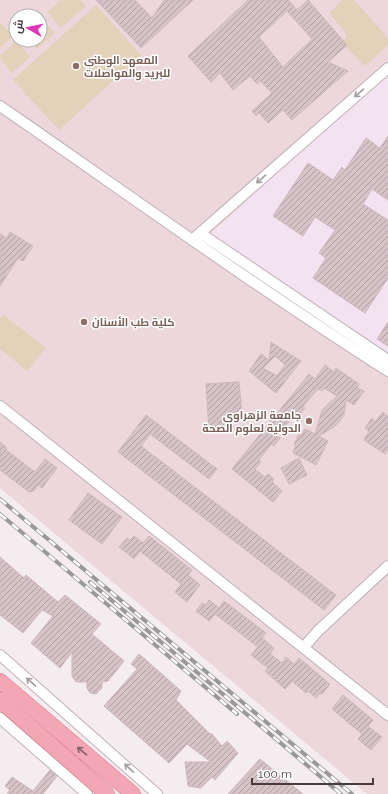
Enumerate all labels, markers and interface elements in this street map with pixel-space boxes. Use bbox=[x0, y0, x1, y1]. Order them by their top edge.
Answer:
north arrow bbox=[8, 8, 48, 48]
text: ش bbox=[11, 19, 26, 35]
place label: المعهد الوطني للبريد والمواصلات bbox=[84, 54, 170, 81]
marker: المعهد الوطني للبريد والمواصلات bbox=[71, 61, 81, 71]
one-way arrow bbox=[353, 89, 364, 98]
one-way arrow bbox=[256, 175, 266, 184]
place label: كلية طب الأسنان bbox=[92, 316, 174, 329]
marker: كلية طب الأسنان bbox=[79, 317, 89, 327]
place label: جامعة الزهراوي الدولية لعلوم الصحة bbox=[202, 409, 301, 436]
marker: جامعة الزهراوي الدولية لعلوم الصحة bbox=[304, 416, 314, 426]
one-way arrow bbox=[26, 677, 36, 686]
one-way arrow bbox=[76, 746, 87, 755]
scale bar bbox=[252, 760, 373, 786]
one-way arrow bbox=[123, 763, 134, 772]
text: 100 m bbox=[258, 767, 292, 781]

